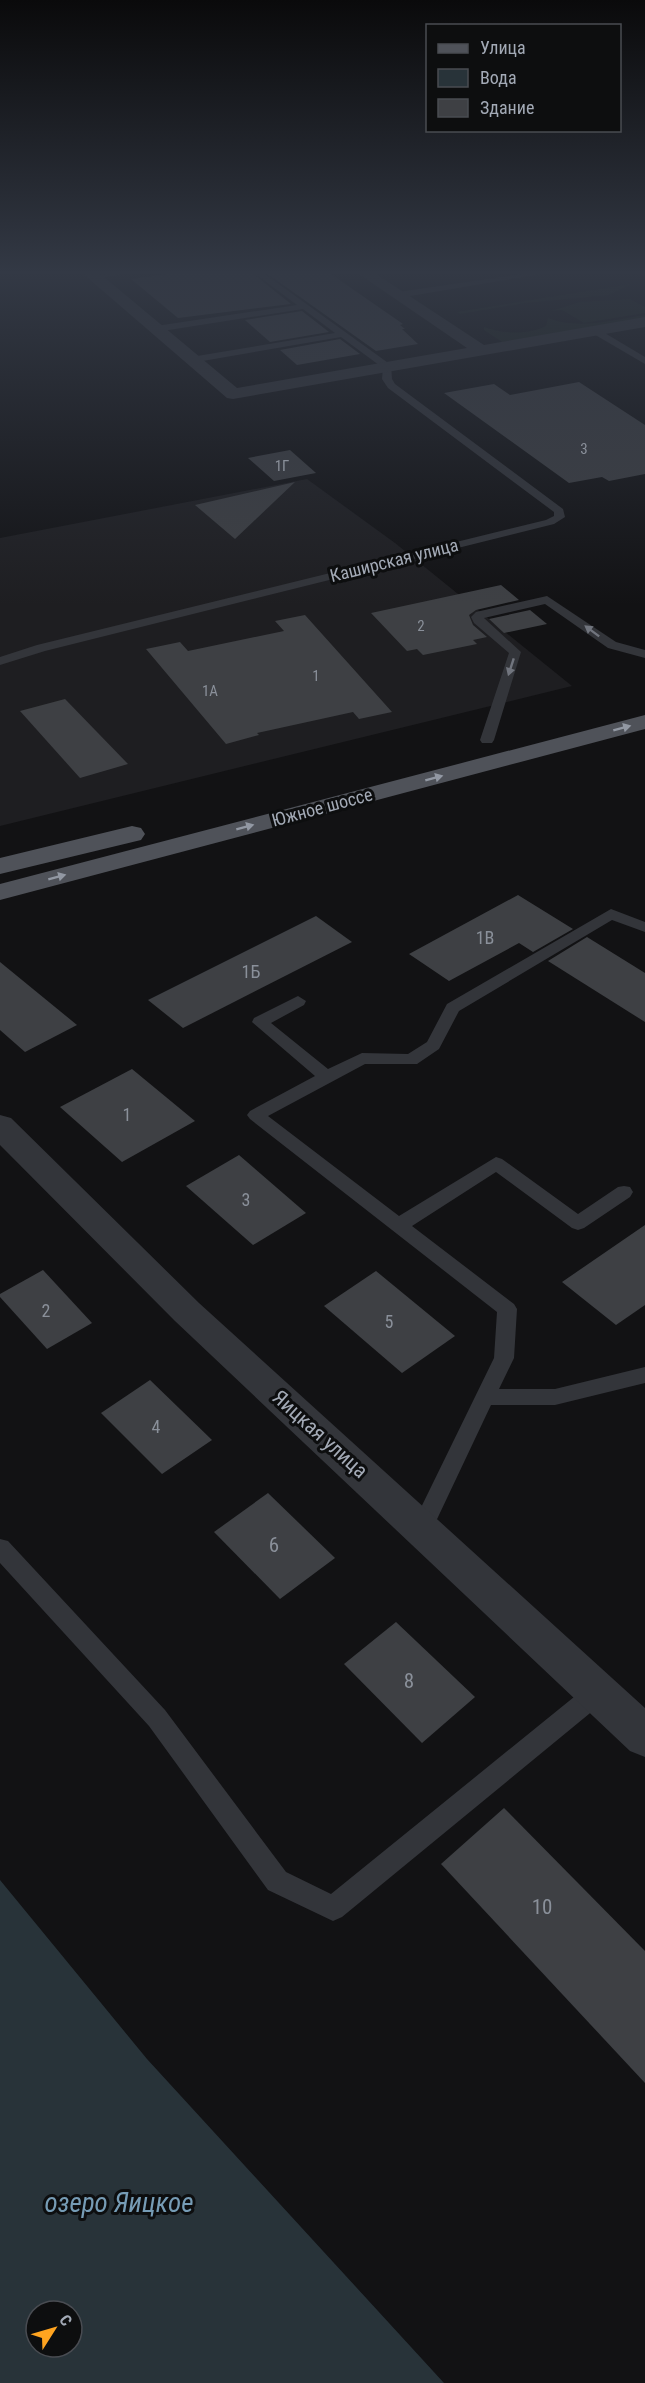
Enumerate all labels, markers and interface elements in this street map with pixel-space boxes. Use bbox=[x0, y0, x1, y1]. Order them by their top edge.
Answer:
legend bbox=[426, 24, 621, 132]
text: Улица bbox=[480, 37, 526, 58]
text: Вода bbox=[480, 67, 517, 88]
text: Здание bbox=[480, 97, 534, 118]
house number: 3 bbox=[580, 440, 588, 458]
house number: 1Г bbox=[275, 457, 289, 475]
street label: Каширская улица bbox=[328, 534, 460, 586]
house number: 2 bbox=[417, 617, 425, 635]
one-way arrow bbox=[584, 625, 600, 638]
one-way arrow bbox=[506, 658, 516, 676]
house number: 1 bbox=[312, 667, 320, 685]
house number: 1А bbox=[202, 682, 218, 700]
one-way arrow bbox=[613, 722, 631, 732]
one-way arrow bbox=[424, 772, 443, 782]
street label: Южное шоссе bbox=[269, 783, 375, 831]
one-way arrow bbox=[236, 822, 254, 832]
one-way arrow bbox=[48, 872, 66, 881]
house number: 1В bbox=[476, 927, 494, 948]
house number: 1Б bbox=[242, 961, 260, 982]
house number: 1 bbox=[123, 1104, 131, 1125]
house number: 3 bbox=[242, 1189, 250, 1210]
house number: 2 bbox=[42, 1300, 51, 1321]
house number: 5 bbox=[385, 1311, 394, 1332]
street label: Яицкая улица bbox=[268, 1385, 372, 1483]
house number: 4 bbox=[152, 1416, 161, 1437]
house number: 6 bbox=[269, 1533, 279, 1557]
house number: 8 bbox=[404, 1669, 414, 1693]
house number: 10 bbox=[532, 1895, 552, 1919]
water label: озеро Яицкое bbox=[45, 2187, 193, 2219]
north arrow bbox=[24, 2299, 84, 2359]
text: С bbox=[55, 2311, 76, 2330]

